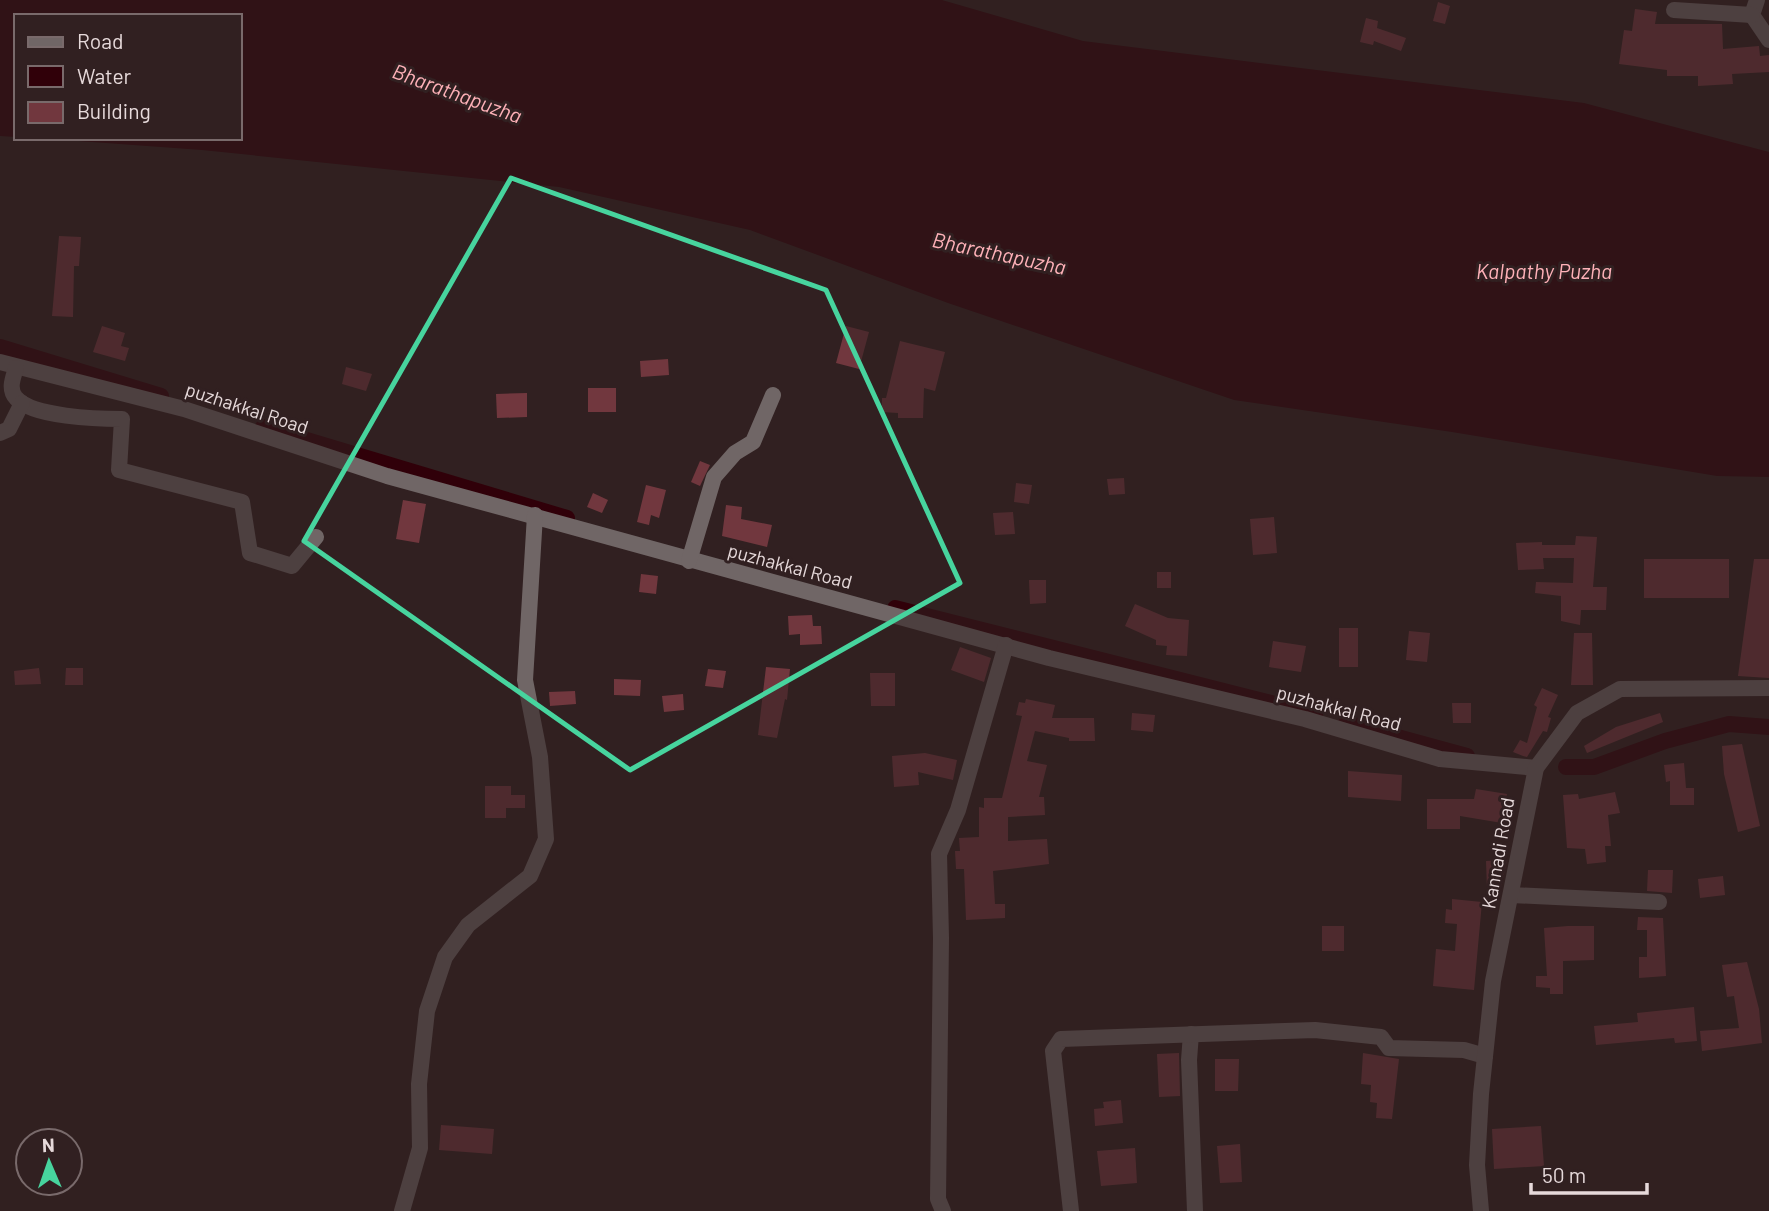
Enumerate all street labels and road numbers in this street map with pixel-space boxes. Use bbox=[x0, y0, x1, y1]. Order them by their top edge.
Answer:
street label: puzhakkal Road bbox=[183, 377, 312, 438]
street label: puzhakkal Road bbox=[725, 538, 855, 593]
street label: puzhakkal Road bbox=[1274, 680, 1404, 735]
street label: Kannadi Road bbox=[1476, 795, 1519, 910]

